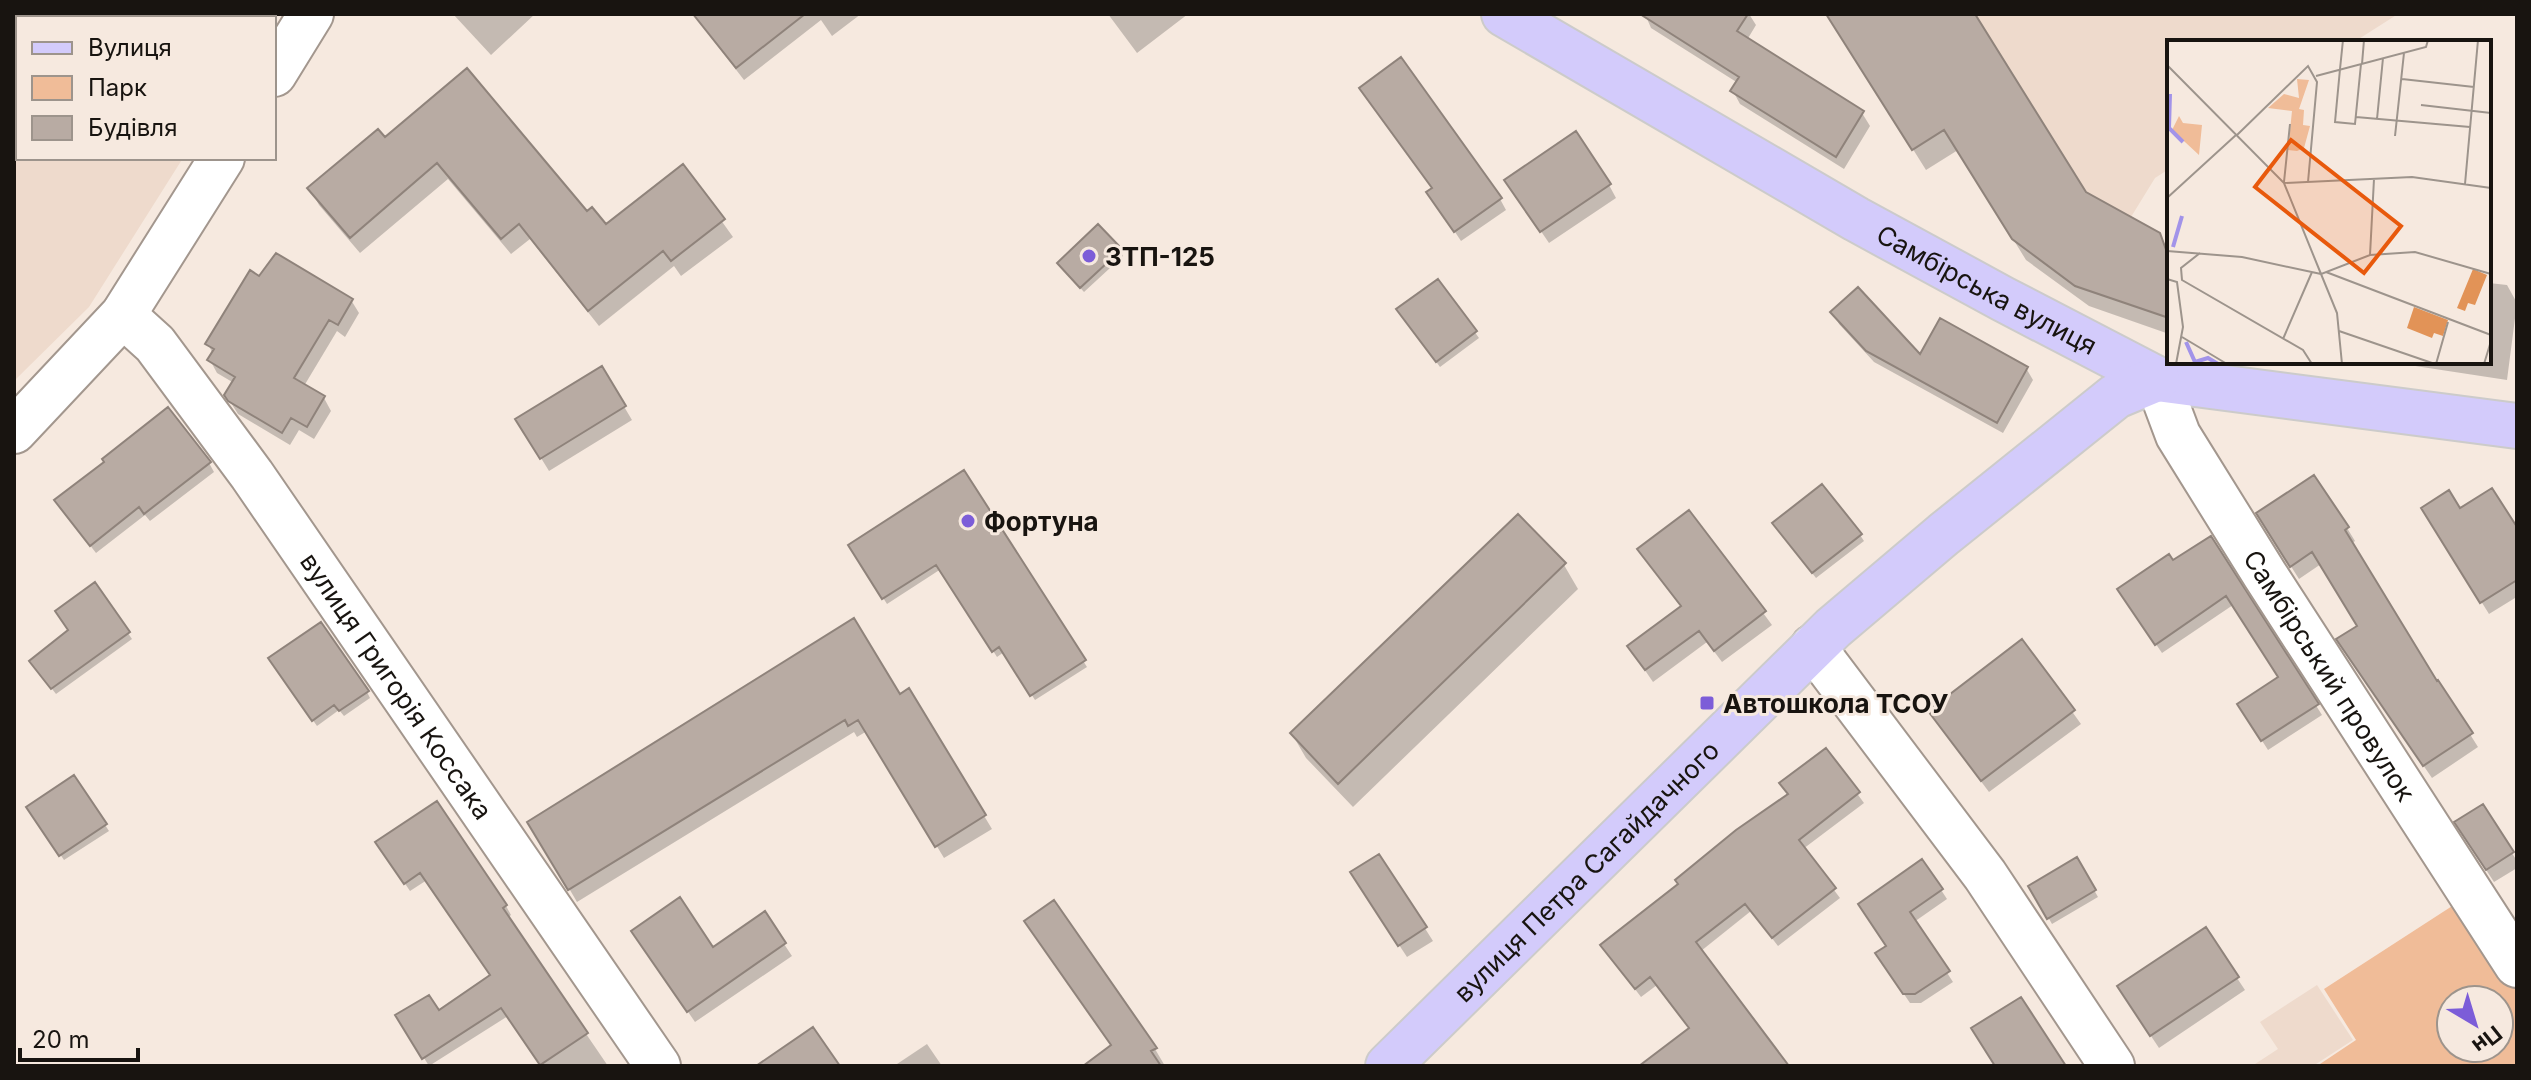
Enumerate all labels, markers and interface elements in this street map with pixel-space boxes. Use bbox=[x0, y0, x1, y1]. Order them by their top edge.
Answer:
legend bbox=[16, 16, 276, 160]
text: Вулиця bbox=[88, 33, 172, 62]
inset map bbox=[2167, 40, 2491, 364]
text: Парк bbox=[88, 73, 147, 102]
text: Будівля bbox=[88, 113, 177, 142]
street label: Самбірська вулиця bbox=[1872, 218, 2102, 361]
place label: ЗТП-125 bbox=[1105, 241, 1215, 272]
marker: ЗТП-125 bbox=[1080, 247, 1098, 265]
place label: Фортуна bbox=[984, 506, 1099, 537]
marker: Фортуна bbox=[959, 512, 977, 530]
street label: Самбірський провулок bbox=[2238, 544, 2422, 806]
street label: вулиця Григорія Коссака bbox=[294, 547, 499, 825]
place label: Автошкола ТСОУ bbox=[1723, 688, 1949, 719]
marker: Автошкола ТСОУ bbox=[1698, 694, 1716, 712]
street label: вулиця Петра Сагайдачного bbox=[1447, 734, 1725, 1008]
north arrow bbox=[2435, 984, 2515, 1064]
scale bar bbox=[20, 1012, 138, 1062]
text: Пн bbox=[2467, 1020, 2507, 1059]
text: 20 m bbox=[32, 1025, 90, 1054]

